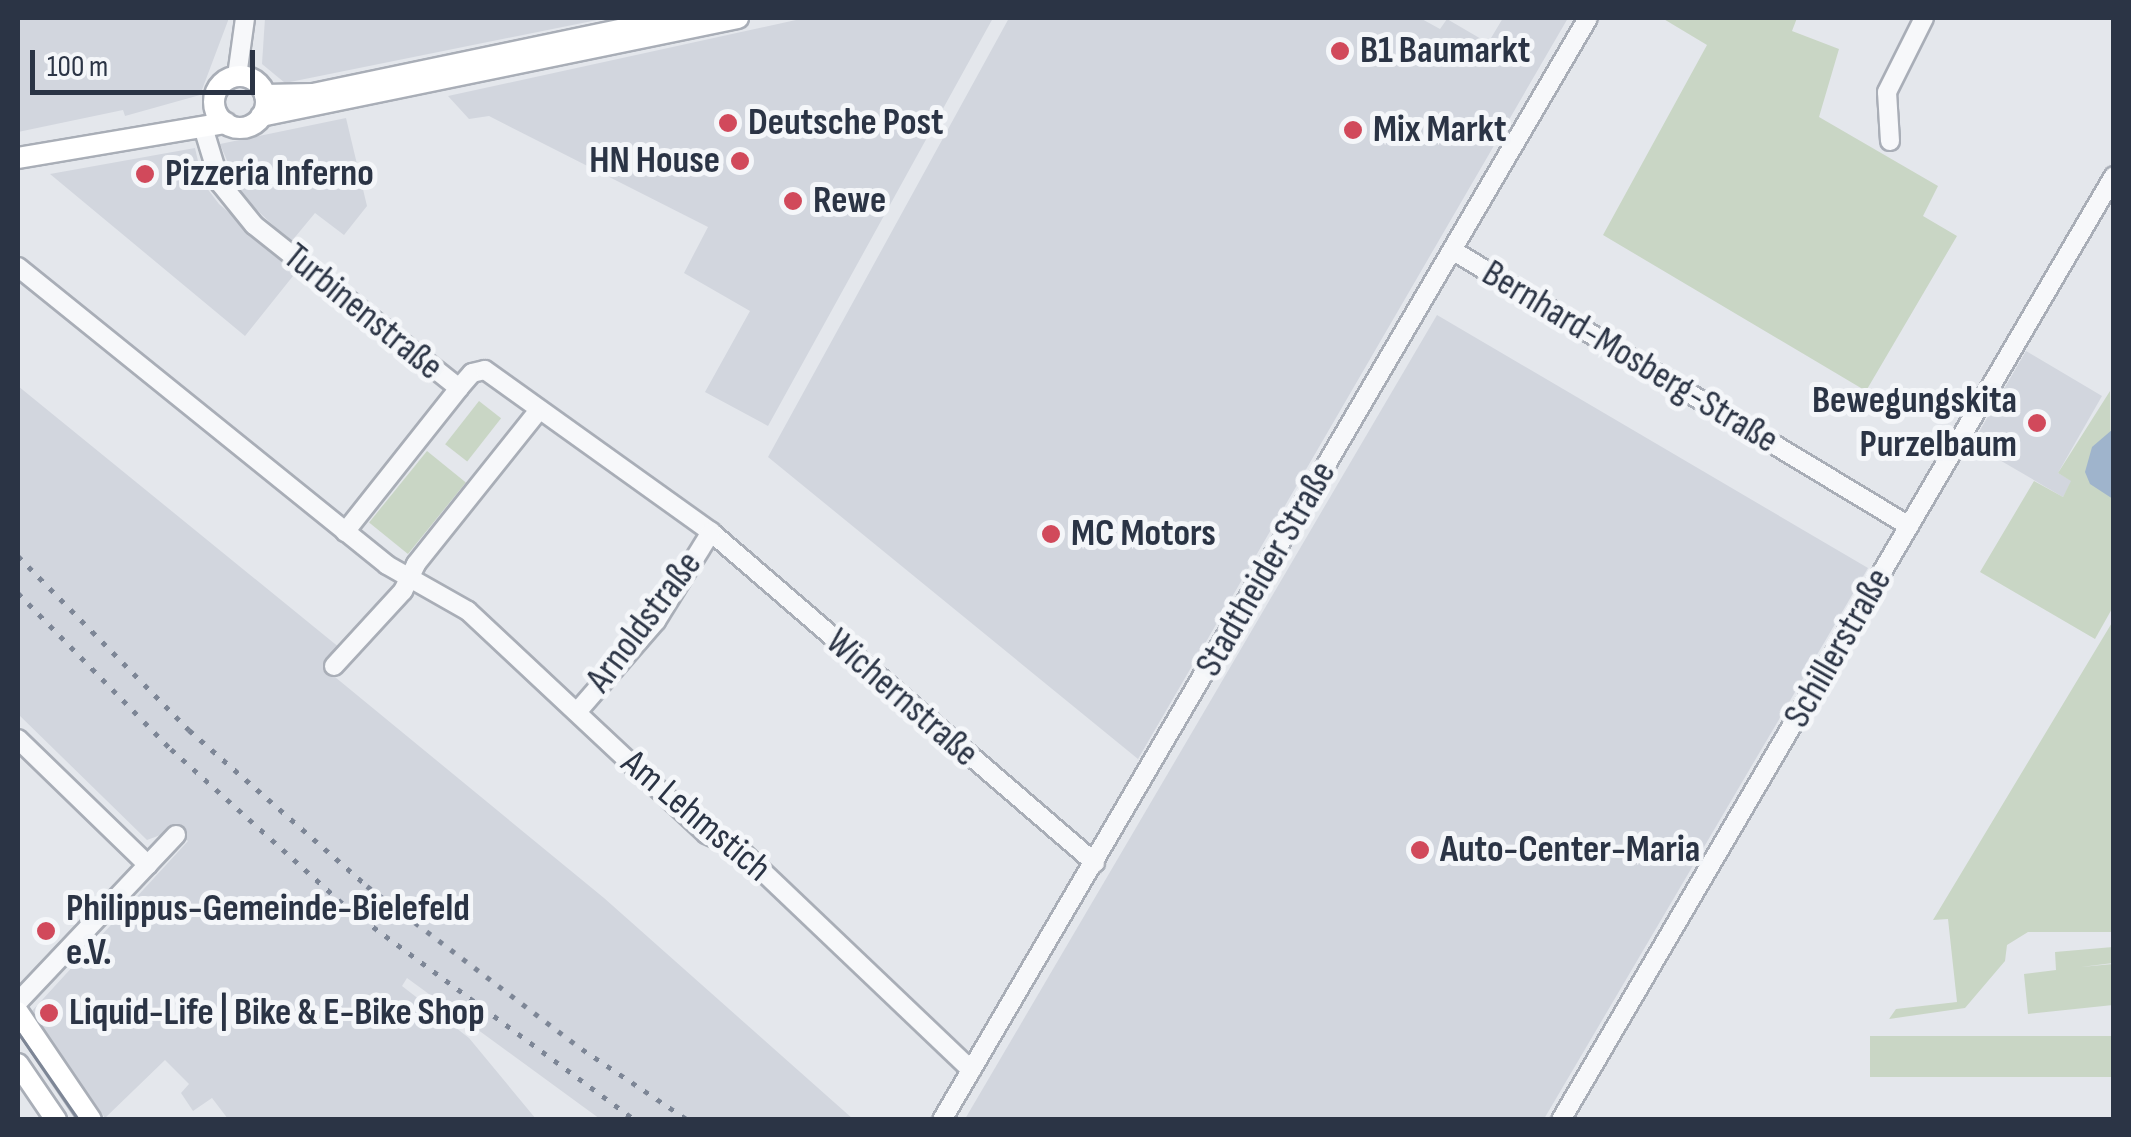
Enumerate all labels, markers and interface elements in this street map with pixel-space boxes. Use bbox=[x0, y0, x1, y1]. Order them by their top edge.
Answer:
place label: B1 Baumarkt bbox=[1360, 28, 1530, 74]
scale bar bbox=[35, 30, 260, 92]
marker: B1 Baumarkt bbox=[1329, 40, 1351, 62]
text: 100 m bbox=[47, 49, 108, 85]
place label: Deutsche Post bbox=[748, 100, 944, 146]
place label: Mix Markt bbox=[1373, 107, 1506, 153]
marker: Deutsche Post bbox=[717, 112, 739, 134]
marker: Mix Markt bbox=[1342, 119, 1364, 141]
place label: HN House bbox=[589, 138, 720, 184]
marker: HN House bbox=[729, 150, 751, 172]
place label: Pizzeria Inferno bbox=[165, 151, 374, 197]
marker: Pizzeria Inferno bbox=[134, 163, 156, 185]
place label: Rewe bbox=[813, 178, 886, 224]
marker: Rewe bbox=[782, 190, 804, 212]
street label: Turbinenstraße bbox=[274, 234, 452, 390]
street label: Bernhard-Mosberg-Straße bbox=[1474, 251, 1786, 463]
place label: Bewegungskita Purzelbaum bbox=[1812, 378, 2017, 468]
marker: Bewegungskita Purzelbaum bbox=[2026, 412, 2048, 434]
street label: Stadtheider Straße bbox=[1186, 453, 1346, 685]
place label: MC Motors bbox=[1071, 511, 1216, 557]
marker: MC Motors bbox=[1040, 523, 1062, 545]
street label: Arnoldstraße bbox=[576, 543, 712, 701]
street label: Schillerstraße bbox=[1774, 560, 1902, 736]
street label: Wichernstraße bbox=[816, 619, 988, 777]
street label: Am Lehmstich bbox=[612, 740, 780, 892]
place label: Auto-Center-Maria bbox=[1440, 827, 1700, 873]
marker: Auto-Center-Maria bbox=[1409, 839, 1431, 861]
place label: Philippus-Gemeinde-Bielefeld e.V. bbox=[66, 886, 470, 976]
marker: Philippus-Gemeinde-Bielefeld e.V. bbox=[35, 920, 57, 942]
place label: Liquid-Life | Bike & E-Bike Shop bbox=[69, 990, 485, 1036]
marker: Liquid-Life | Bike & E-Bike Shop bbox=[38, 1002, 60, 1024]

